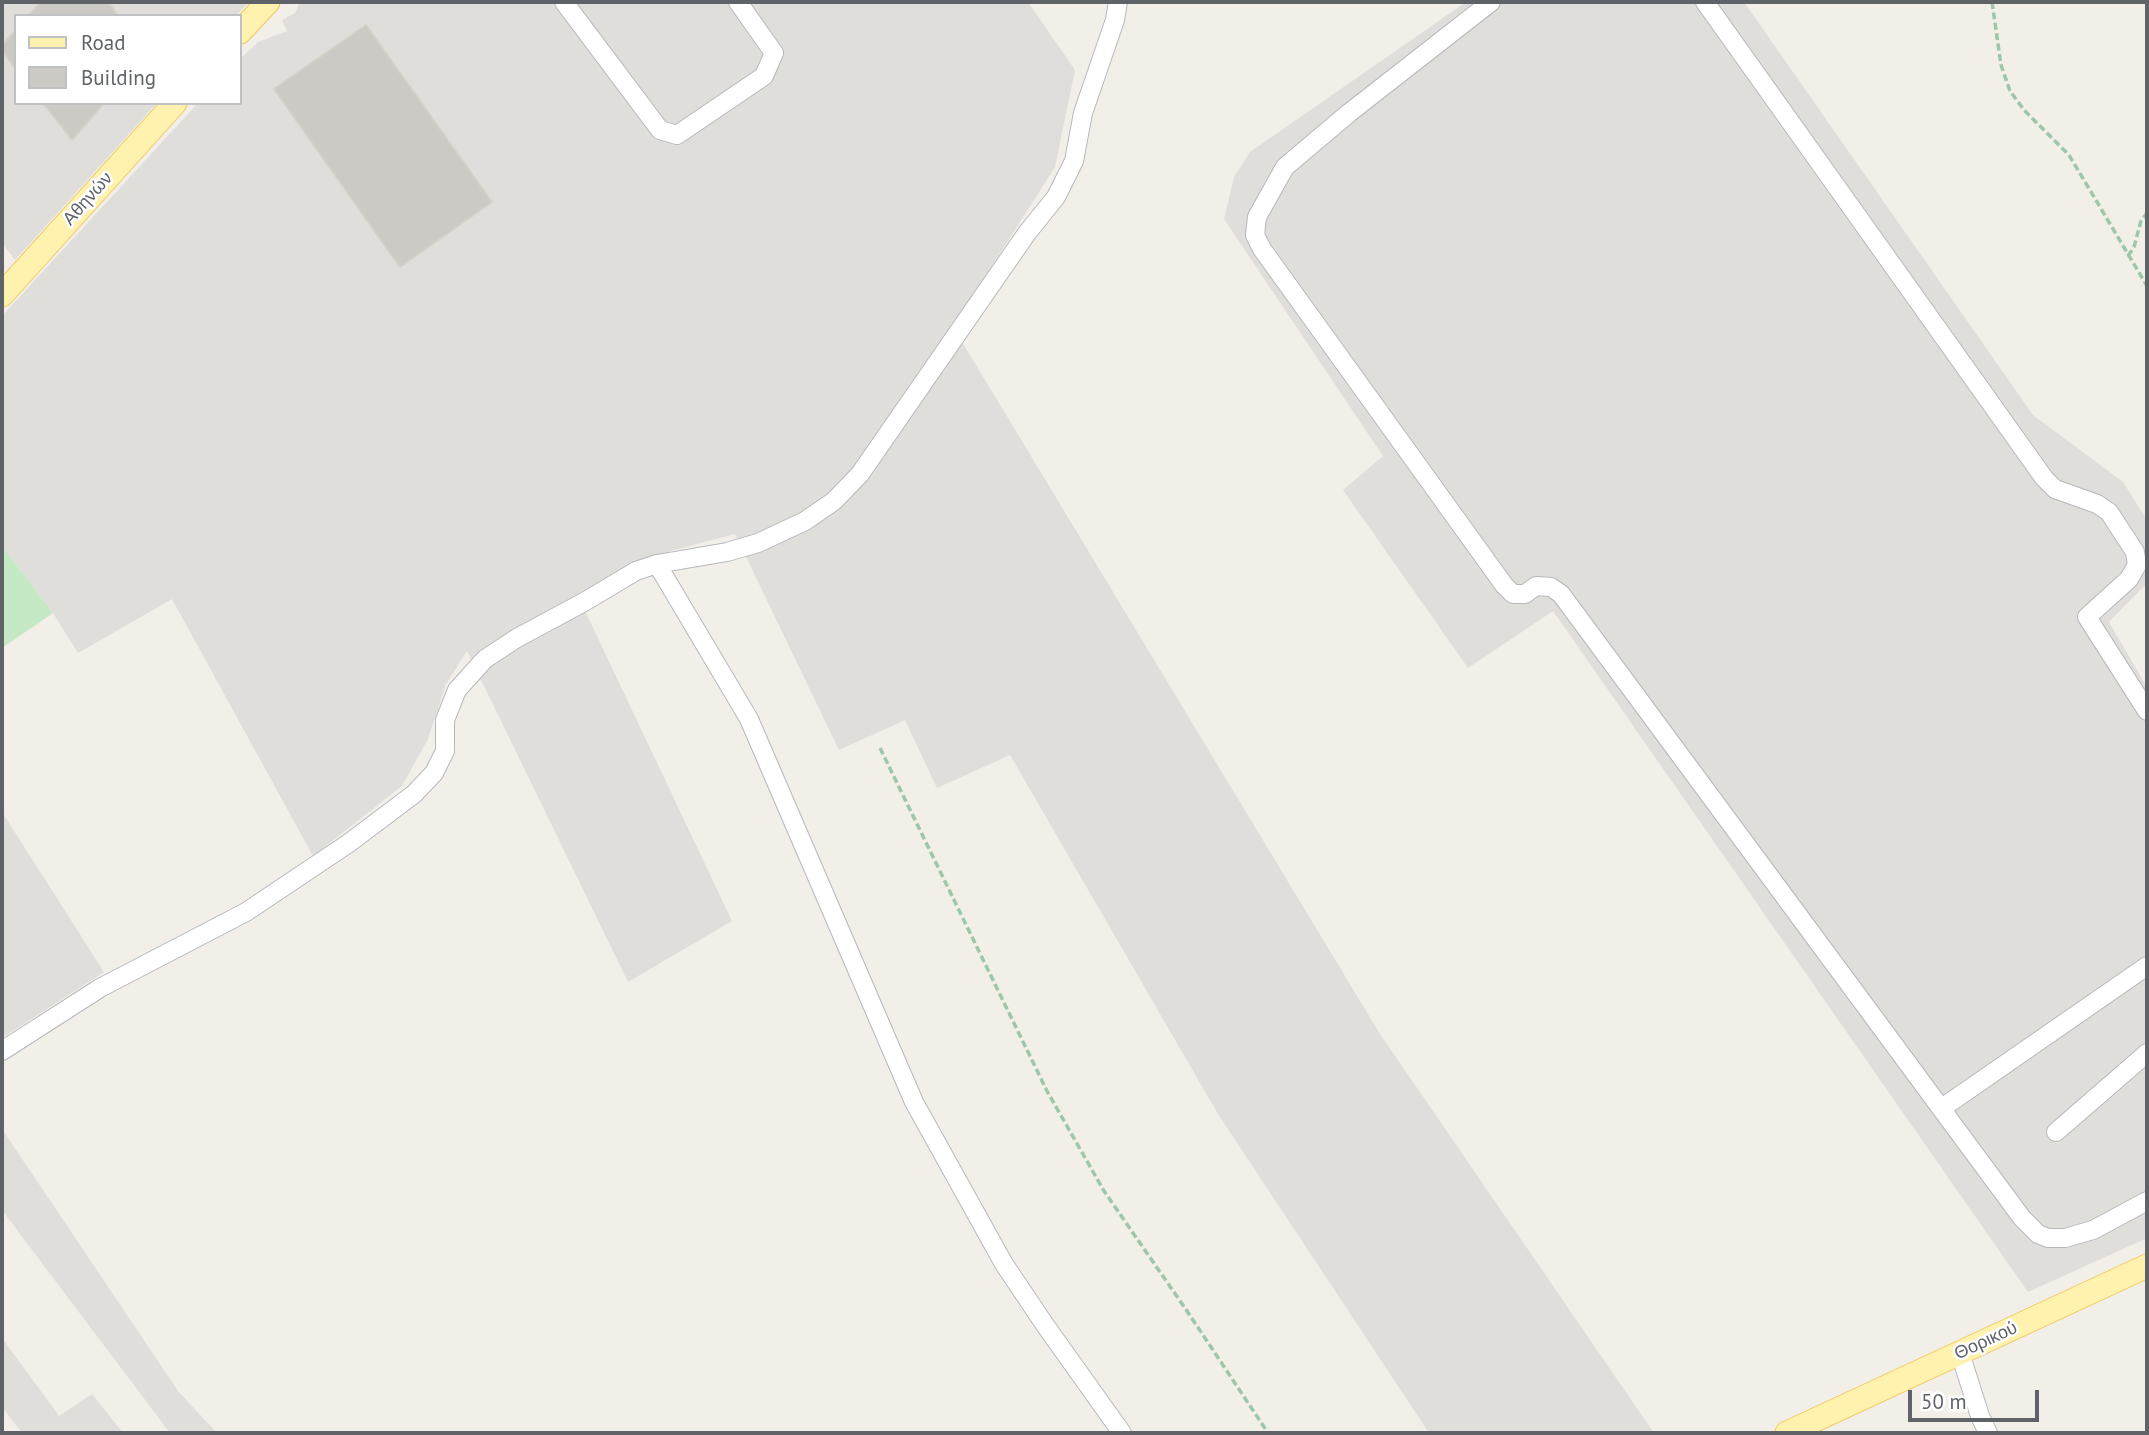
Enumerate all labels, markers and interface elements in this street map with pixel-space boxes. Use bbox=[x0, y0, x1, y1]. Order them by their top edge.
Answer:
legend bbox=[14, 14, 242, 105]
text: Road bbox=[81, 29, 125, 56]
text: Building bbox=[81, 64, 156, 91]
street label: Αθηνών bbox=[59, 168, 117, 230]
street label: Θορικού bbox=[1951, 1317, 2021, 1365]
scale bar bbox=[1911, 1376, 2042, 1420]
text: 50 m bbox=[1921, 1388, 1967, 1415]

